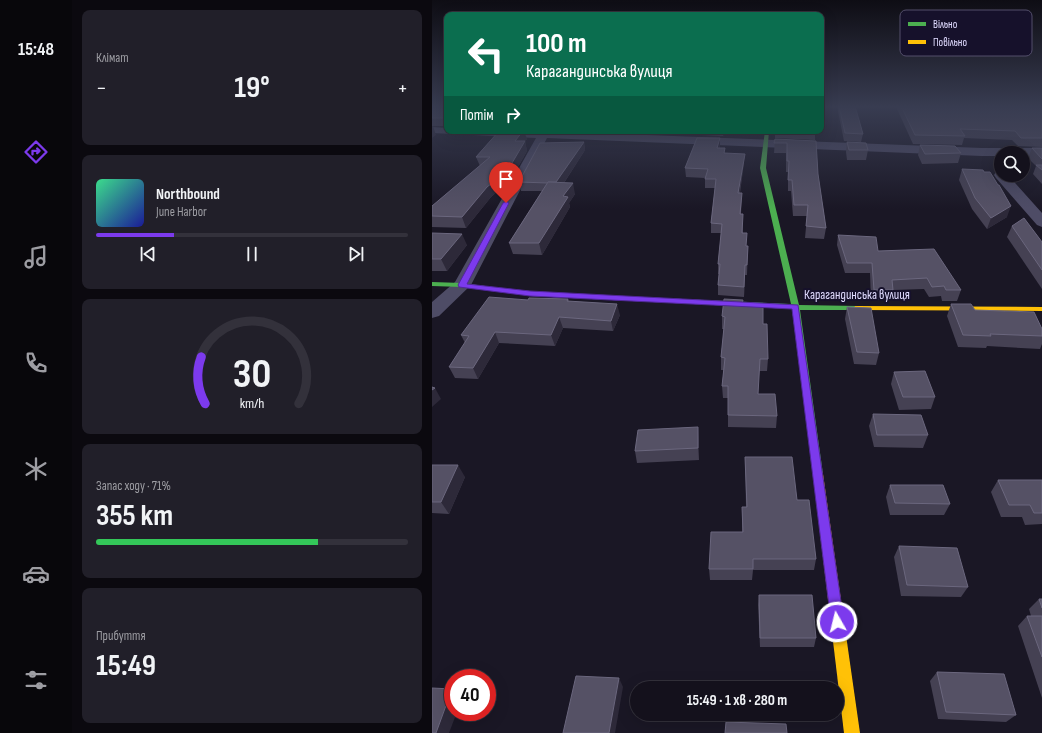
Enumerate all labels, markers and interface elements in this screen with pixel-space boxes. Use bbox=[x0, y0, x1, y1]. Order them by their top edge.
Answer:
legend bbox=[900, 10, 1032, 56]
text: Вільно bbox=[933, 18, 958, 31]
text: 100 m bbox=[526, 27, 587, 60]
icon: left bbox=[460, 28, 512, 80]
text: Повільно bbox=[933, 36, 967, 49]
text: 15:48 bbox=[18, 39, 54, 60]
text: Клімат bbox=[96, 50, 129, 66]
text: Карагандинська вулиця bbox=[526, 61, 673, 82]
text: 19° bbox=[234, 70, 270, 106]
text: − bbox=[96, 75, 107, 102]
text: + bbox=[397, 75, 408, 102]
icon: right bbox=[502, 104, 524, 126]
text: Потім bbox=[460, 106, 494, 125]
icon: directions bbox=[22, 138, 50, 166]
map controls bbox=[994, 146, 1030, 182]
button: search bbox=[994, 146, 1030, 182]
pin bbox=[489, 162, 523, 203]
icon: arrive bbox=[495, 168, 517, 190]
text: Northbound bbox=[156, 185, 220, 204]
text: June Harbor bbox=[156, 204, 207, 220]
icon: music bbox=[22, 243, 50, 271]
icon: previous bbox=[137, 243, 159, 265]
icon: pause bbox=[241, 243, 263, 265]
icon: next bbox=[345, 243, 367, 265]
street label: Карагандинська вулиця bbox=[804, 287, 910, 303]
icon: phone bbox=[22, 349, 50, 377]
text: 30 bbox=[233, 350, 271, 399]
text: km/h bbox=[240, 395, 264, 412]
icon: climate bbox=[22, 455, 50, 483]
text: Запас ходу · 71% bbox=[96, 478, 171, 494]
text: 355 km bbox=[96, 498, 173, 534]
icon: car bbox=[22, 560, 50, 588]
position arrow bbox=[816, 601, 858, 643]
text: Прибуття bbox=[96, 628, 146, 644]
text: 15:49 bbox=[96, 648, 156, 684]
icon: filters bbox=[22, 666, 50, 694]
speed limit sign: 40 bbox=[444, 669, 496, 721]
text: 15:49 · 1 хв · 280 m bbox=[687, 691, 787, 710]

